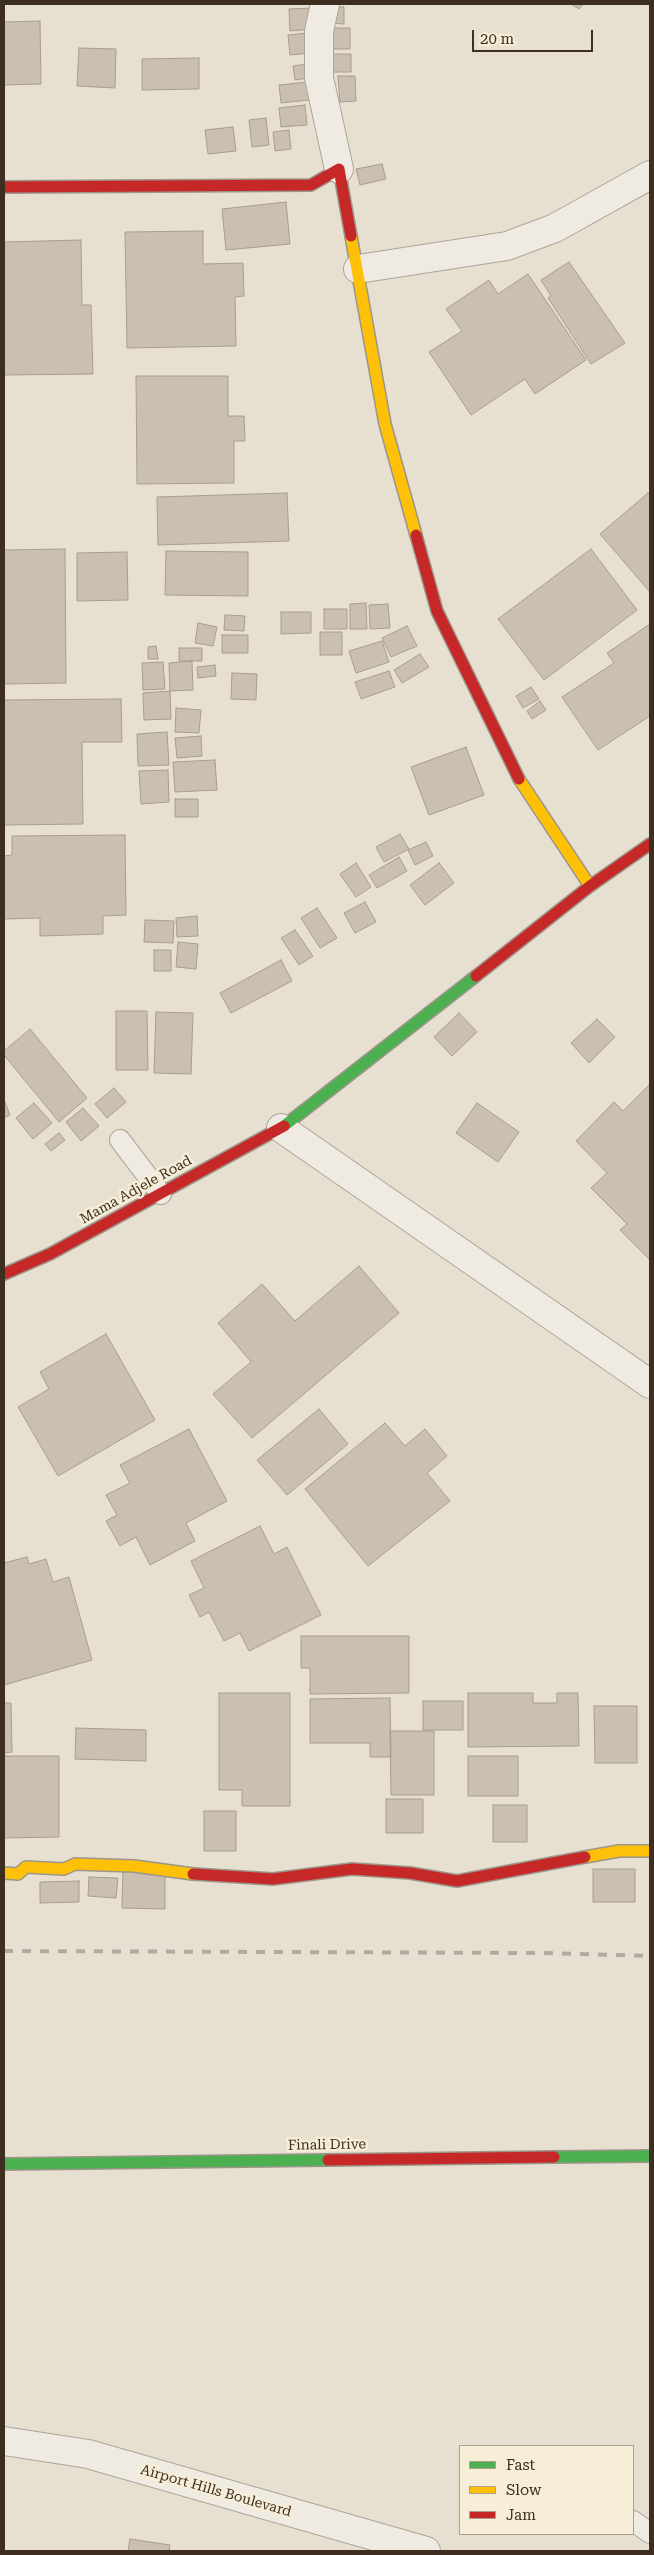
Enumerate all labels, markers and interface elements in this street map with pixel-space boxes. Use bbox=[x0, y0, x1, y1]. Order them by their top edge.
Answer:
scale bar bbox=[474, 20, 595, 52]
text: 20 m bbox=[480, 30, 514, 48]
street label: Mama Adjele Road bbox=[77, 1152, 195, 1228]
street label: Finali Drive bbox=[288, 2136, 366, 2154]
legend bbox=[459, 2445, 634, 2535]
text: Fast bbox=[506, 2456, 535, 2474]
street label: Airport Hills Boulevard bbox=[139, 2461, 293, 2521]
text: Slow bbox=[506, 2481, 541, 2499]
text: Jam bbox=[506, 2506, 536, 2524]

